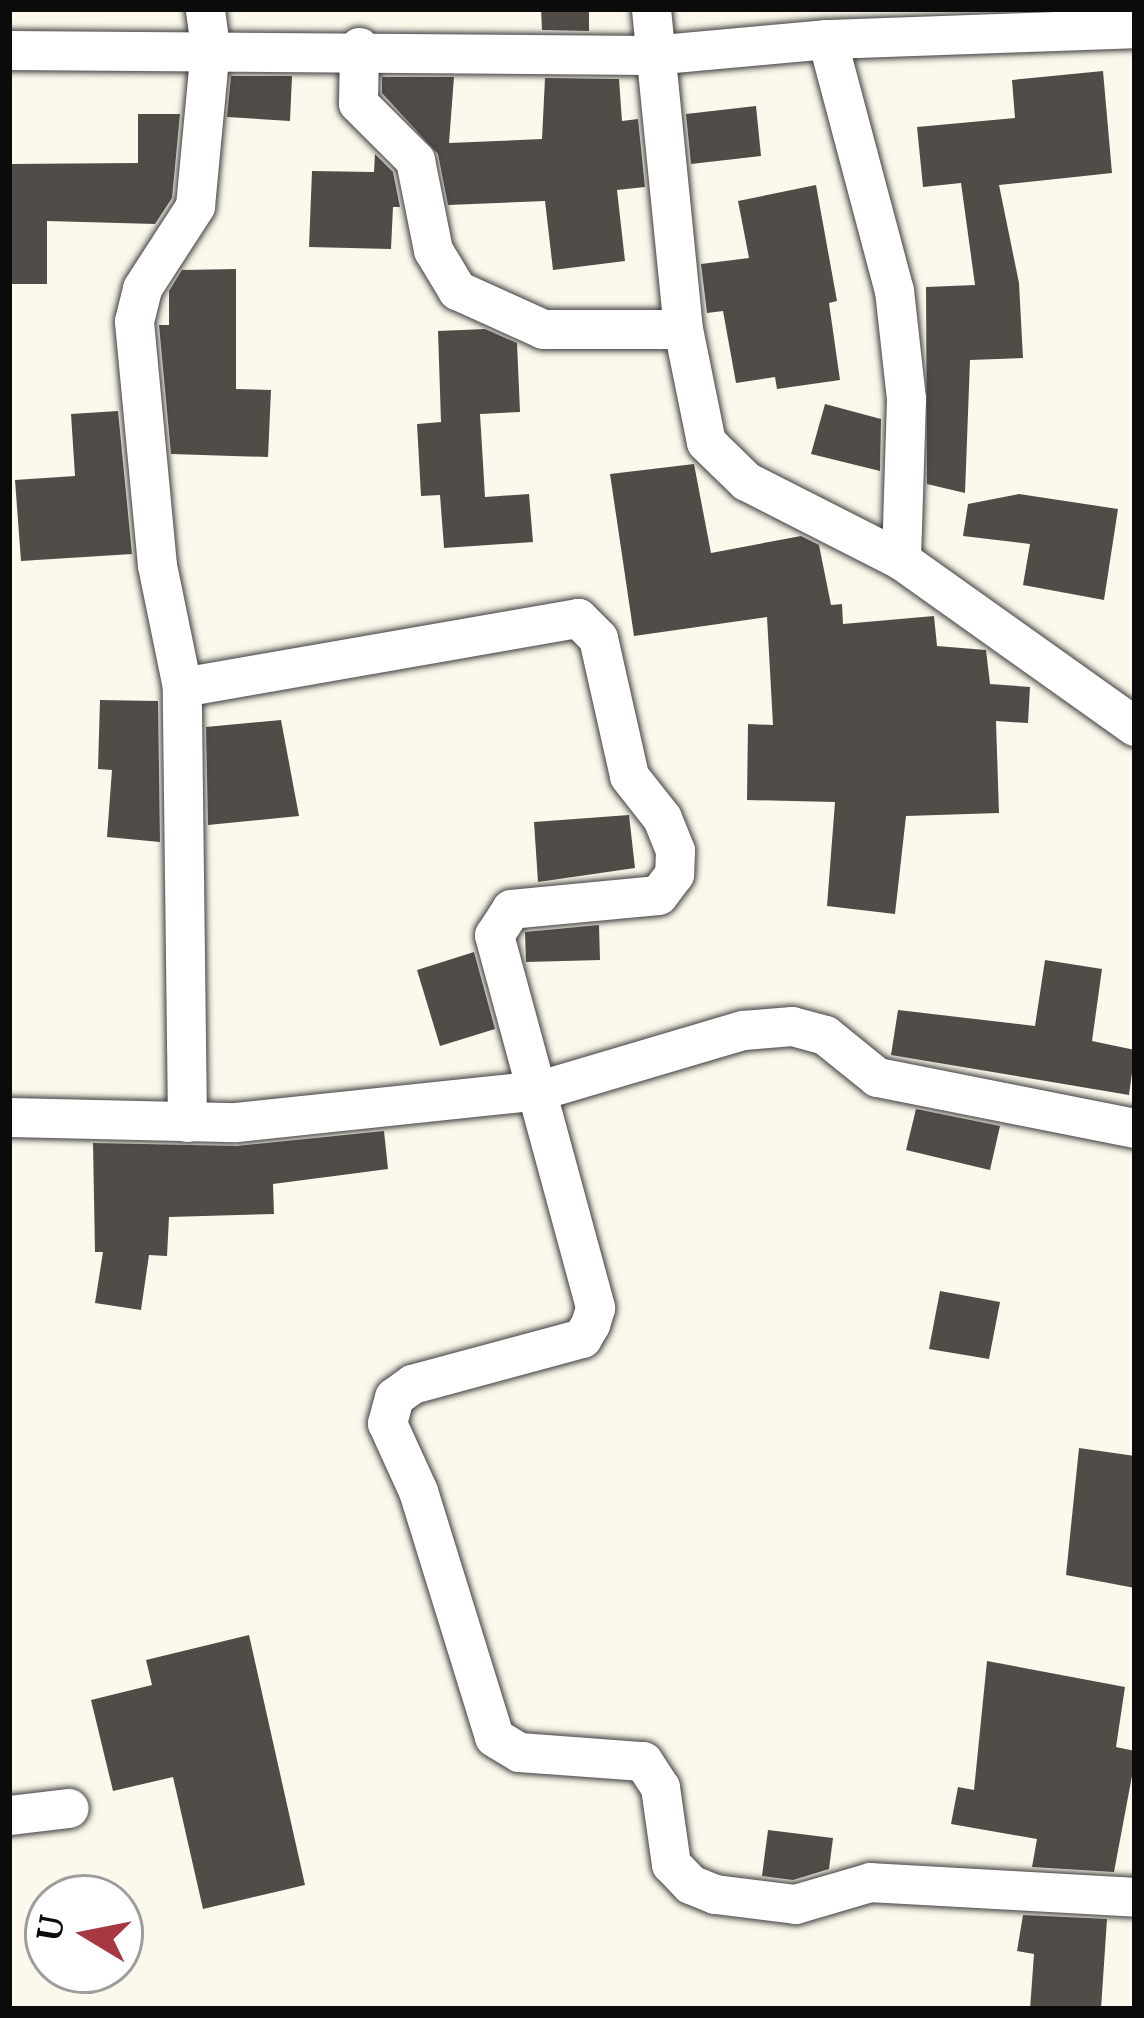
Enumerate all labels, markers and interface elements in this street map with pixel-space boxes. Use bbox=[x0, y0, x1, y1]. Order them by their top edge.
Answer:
north arrow bbox=[24, 1874, 144, 1994]
text: U bbox=[29, 1913, 73, 1944]

